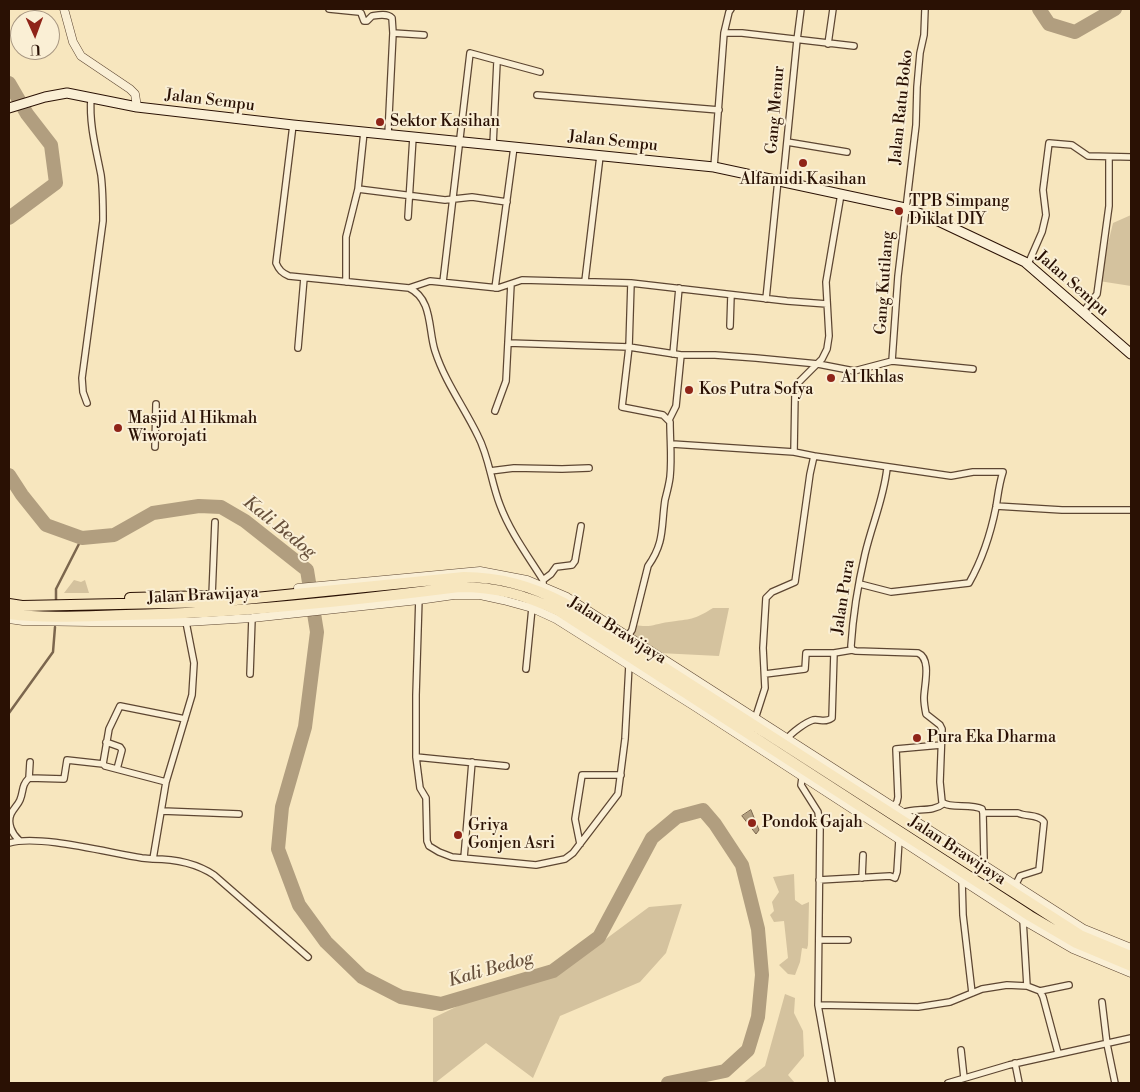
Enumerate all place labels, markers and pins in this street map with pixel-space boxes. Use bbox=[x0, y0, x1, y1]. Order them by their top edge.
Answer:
place label: Sektor Kasihan bbox=[390, 112, 500, 132]
marker: Sektor Kasihan bbox=[374, 116, 386, 128]
marker: Alfamidi Kasihan bbox=[797, 157, 809, 169]
place label: Alfamidi Kasihan bbox=[740, 170, 866, 190]
place label: TPB Simpang Diklat DIY bbox=[909, 192, 1009, 230]
marker: TPB Simpang Diklat DIY bbox=[893, 205, 905, 217]
place label: Al Ikhlas bbox=[841, 368, 904, 388]
marker: Al Ikhlas bbox=[825, 372, 837, 384]
place label: Kos Putra Sofya bbox=[699, 380, 813, 400]
marker: Kos Putra Sofya bbox=[683, 384, 695, 396]
place label: Masjid Al Hikmah Wiworojati bbox=[128, 409, 257, 447]
marker: Masjid Al Hikmah Wiworojati bbox=[112, 422, 124, 434]
place label: Pura Eka Dharma bbox=[927, 728, 1056, 748]
marker: Pura Eka Dharma bbox=[911, 732, 923, 744]
place label: Pondok Gajah bbox=[762, 813, 863, 833]
place label: Griya Gonjen Asri bbox=[468, 816, 555, 854]
marker: Pondok Gajah bbox=[746, 817, 758, 829]
marker: Griya Gonjen Asri bbox=[452, 829, 464, 841]

